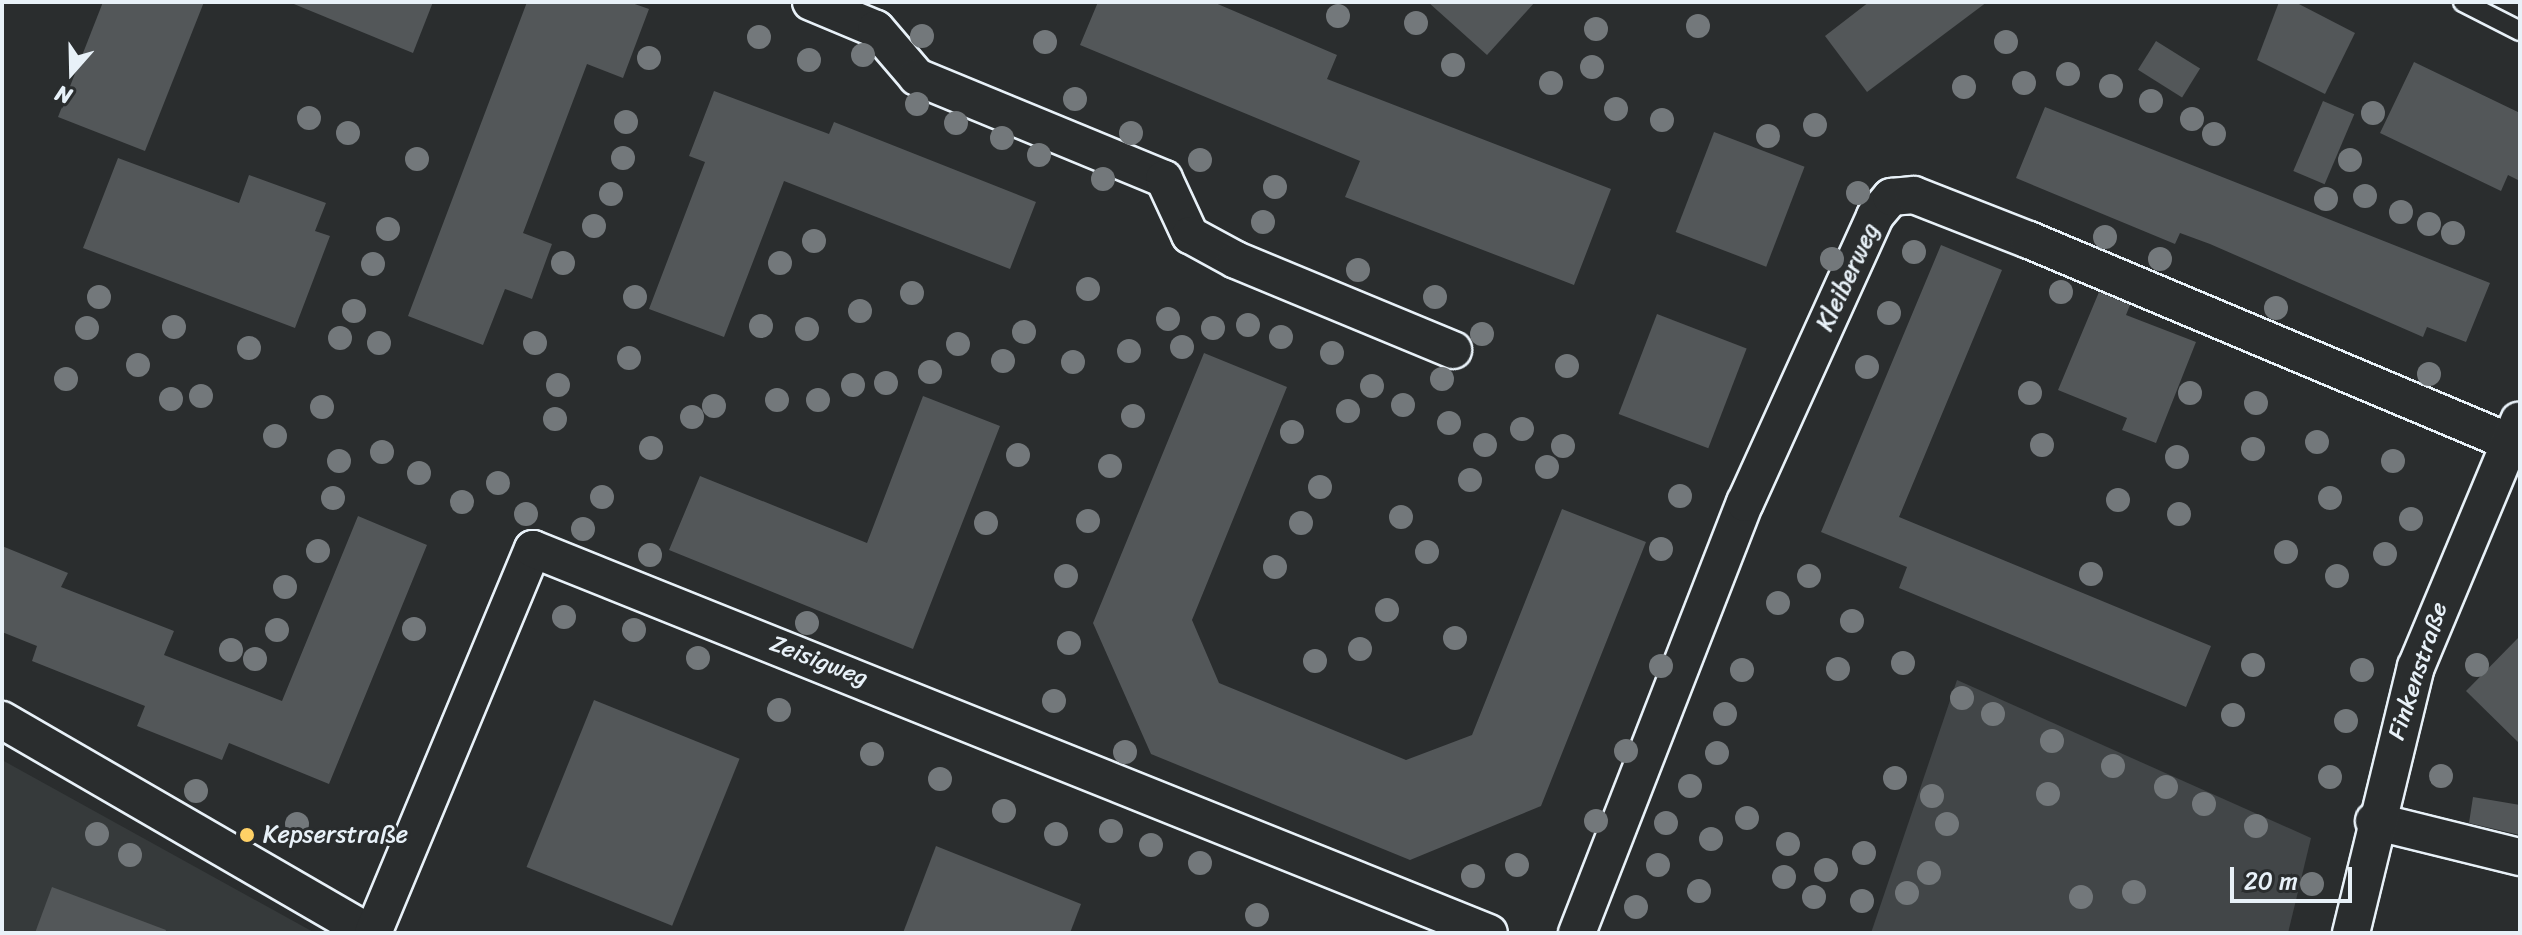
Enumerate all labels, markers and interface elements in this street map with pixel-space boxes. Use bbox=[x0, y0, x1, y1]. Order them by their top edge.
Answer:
north arrow bbox=[32, 32, 112, 112]
text: N bbox=[50, 74, 77, 116]
street label: Kleiberweg bbox=[1811, 219, 1885, 335]
street label: Finkenstraße bbox=[2382, 599, 2454, 743]
street label: Zeisigweg bbox=[766, 629, 872, 693]
place label: Kepserstraße bbox=[263, 821, 408, 849]
marker: Kepserstraße bbox=[238, 826, 256, 844]
scale bar bbox=[2234, 851, 2356, 901]
text: 20 m bbox=[2244, 860, 2298, 902]

